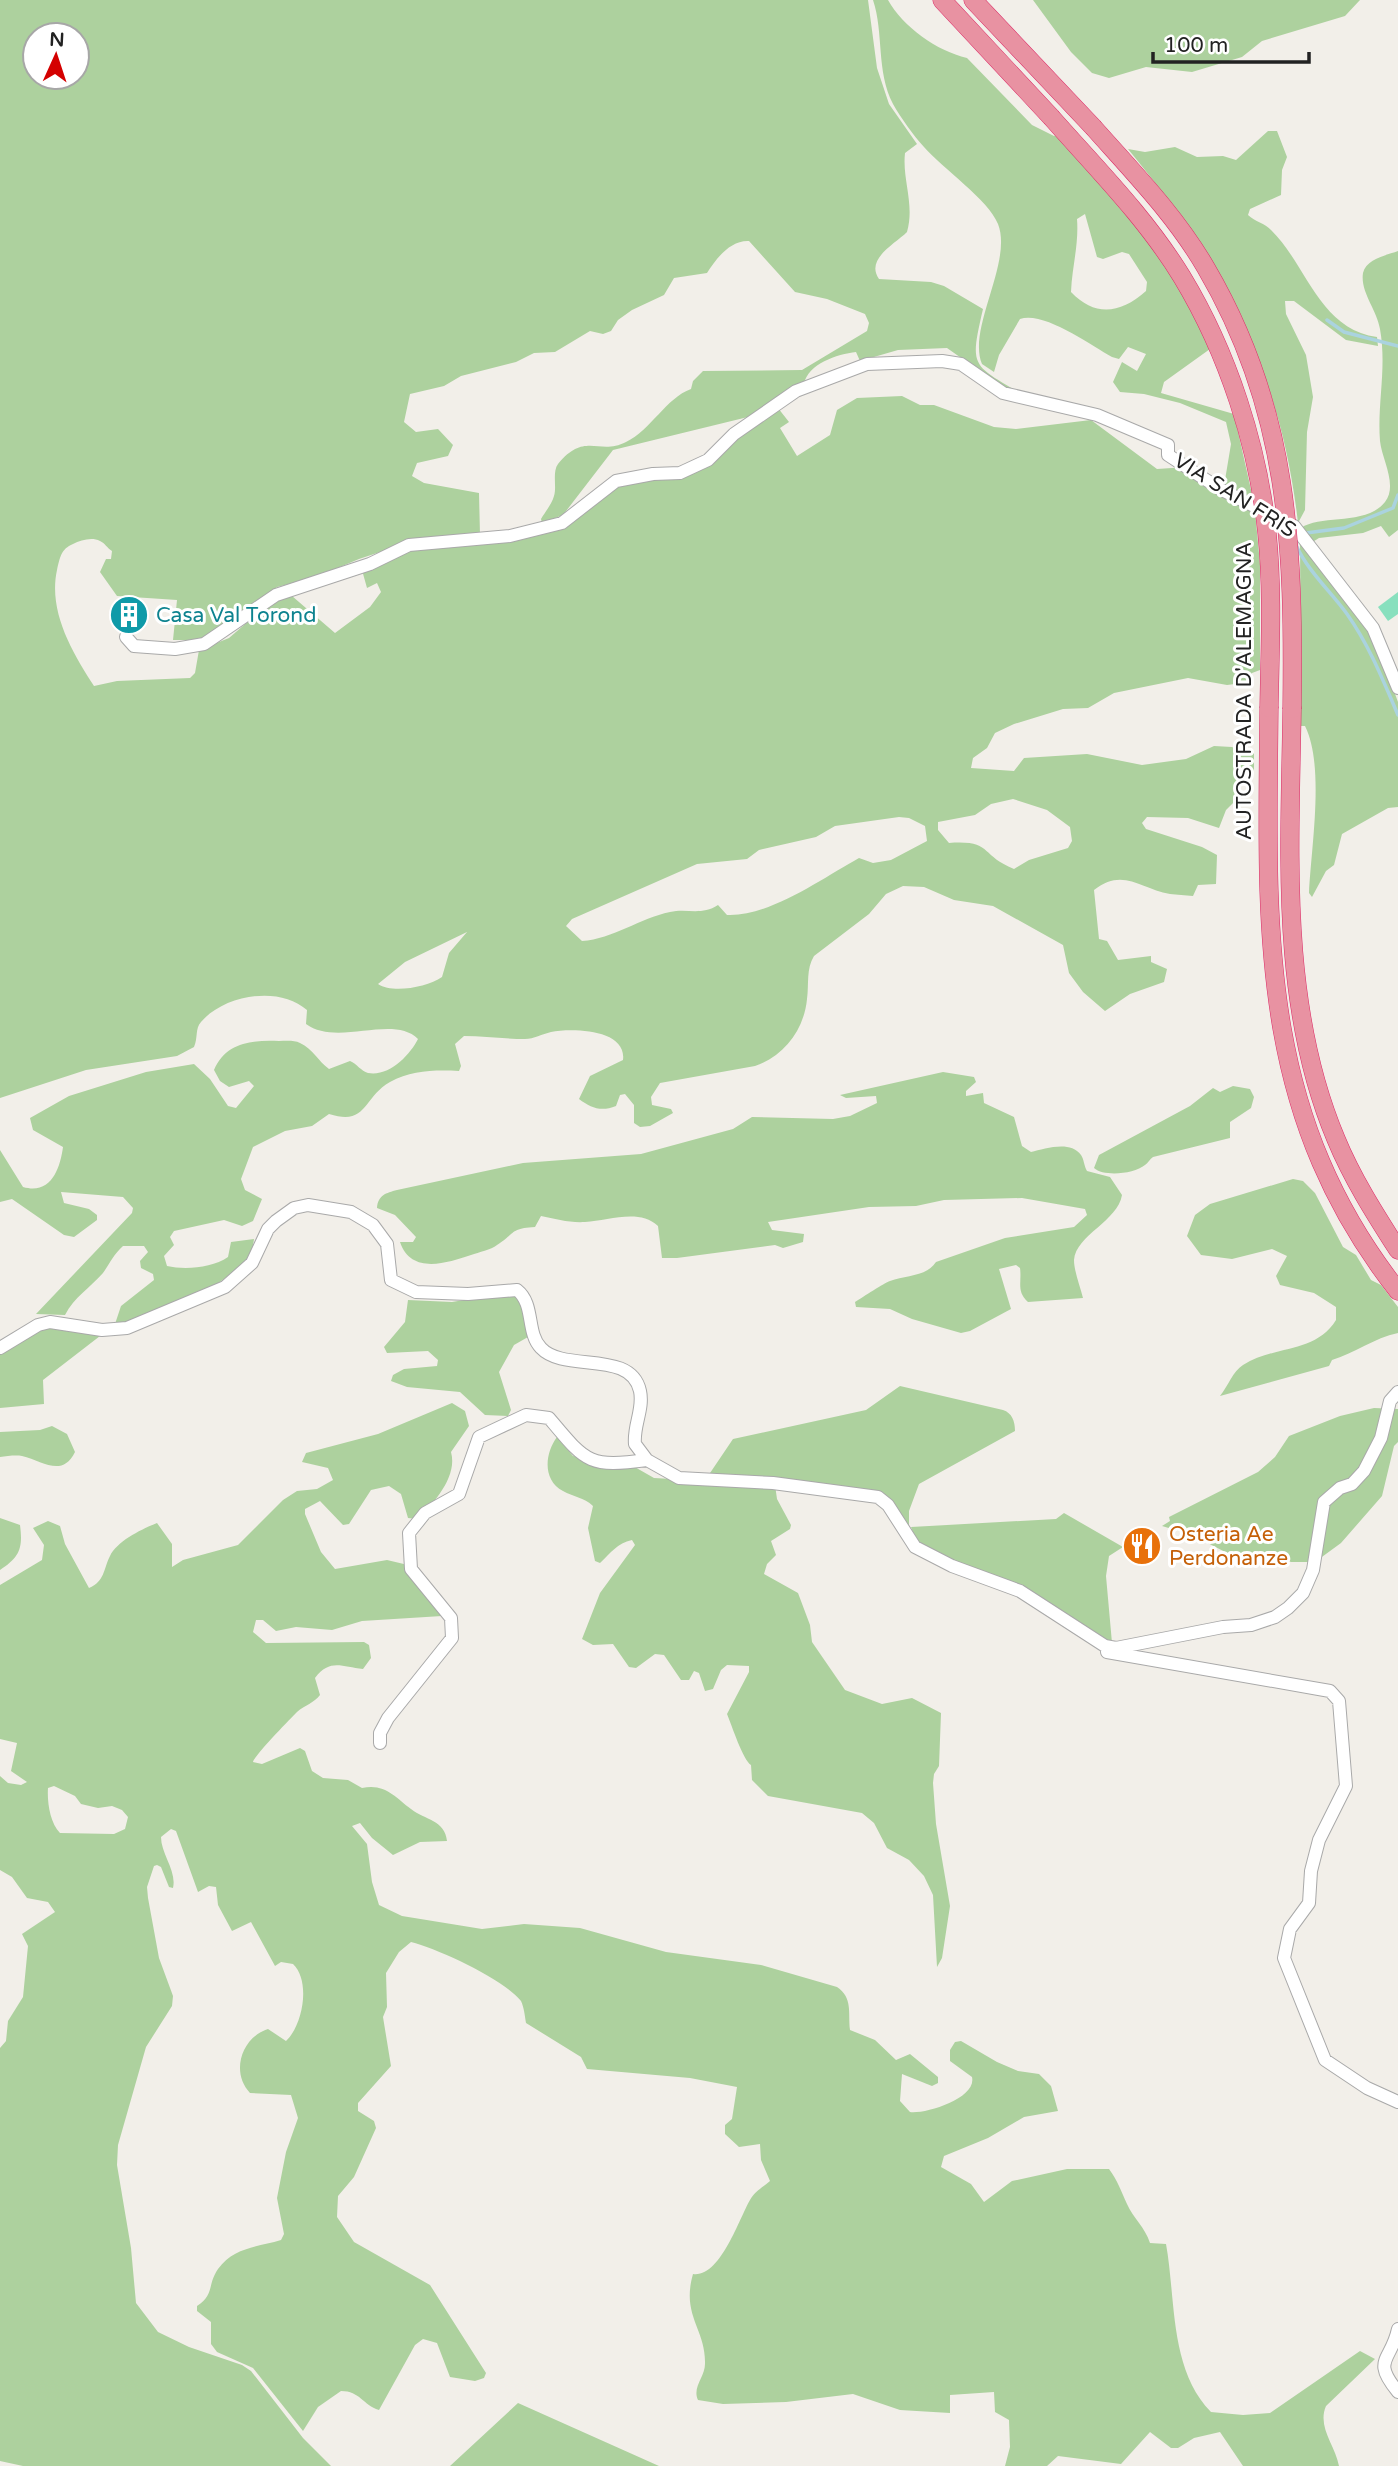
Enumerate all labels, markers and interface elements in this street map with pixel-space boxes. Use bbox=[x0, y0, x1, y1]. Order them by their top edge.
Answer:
north arrow bbox=[21, 21, 91, 91]
scale bar bbox=[1153, 21, 1309, 65]
text: N bbox=[49, 29, 65, 51]
text: 100 m bbox=[1164, 33, 1228, 58]
street label: VIA SAN FRIS bbox=[1169, 448, 1300, 543]
street label: AUTOSTRADA D'ALEMAGNA bbox=[1232, 542, 1257, 840]
building icon: Casa Val Torond bbox=[108, 594, 150, 636]
place label: Casa Val Torond bbox=[156, 603, 316, 628]
place label: Osteria Ae Perdonanze bbox=[1169, 1522, 1288, 1571]
restaurant icon: Osteria Ae Perdonanze bbox=[1121, 1525, 1163, 1567]

